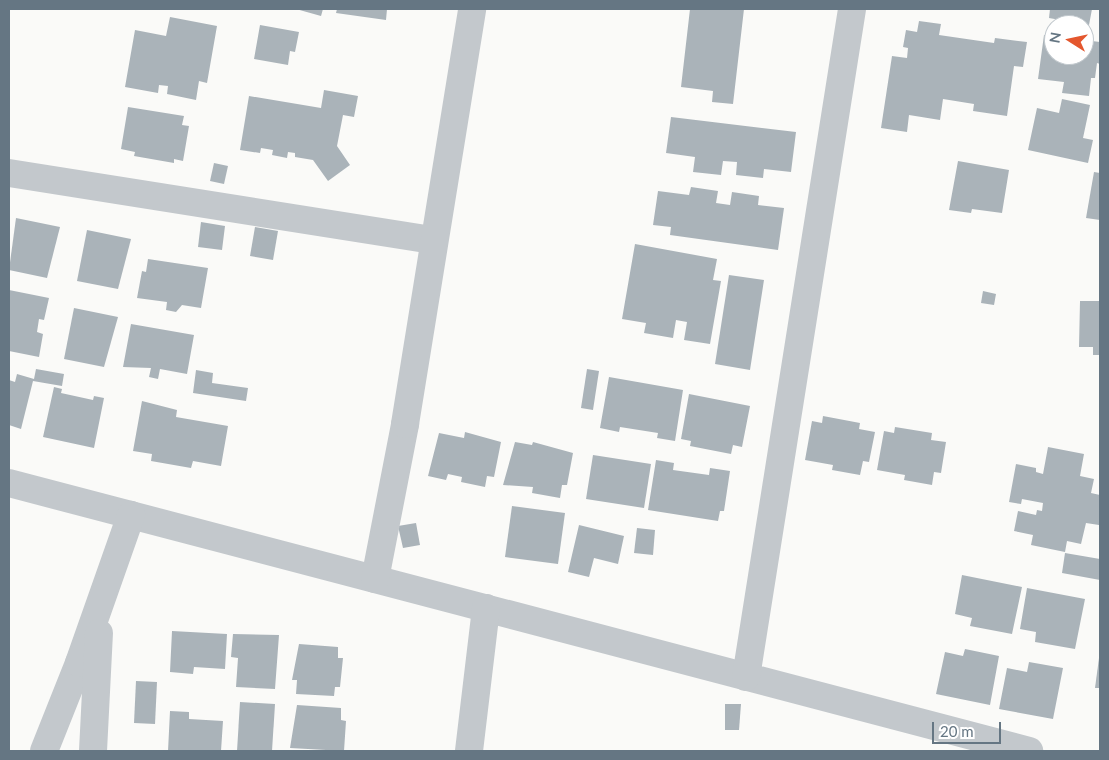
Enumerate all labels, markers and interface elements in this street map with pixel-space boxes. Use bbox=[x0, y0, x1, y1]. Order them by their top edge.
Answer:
north arrow bbox=[1044, 15, 1094, 65]
text: N bbox=[1045, 31, 1064, 44]
scale bar bbox=[934, 712, 1003, 744]
text: 20 m bbox=[940, 722, 974, 740]

